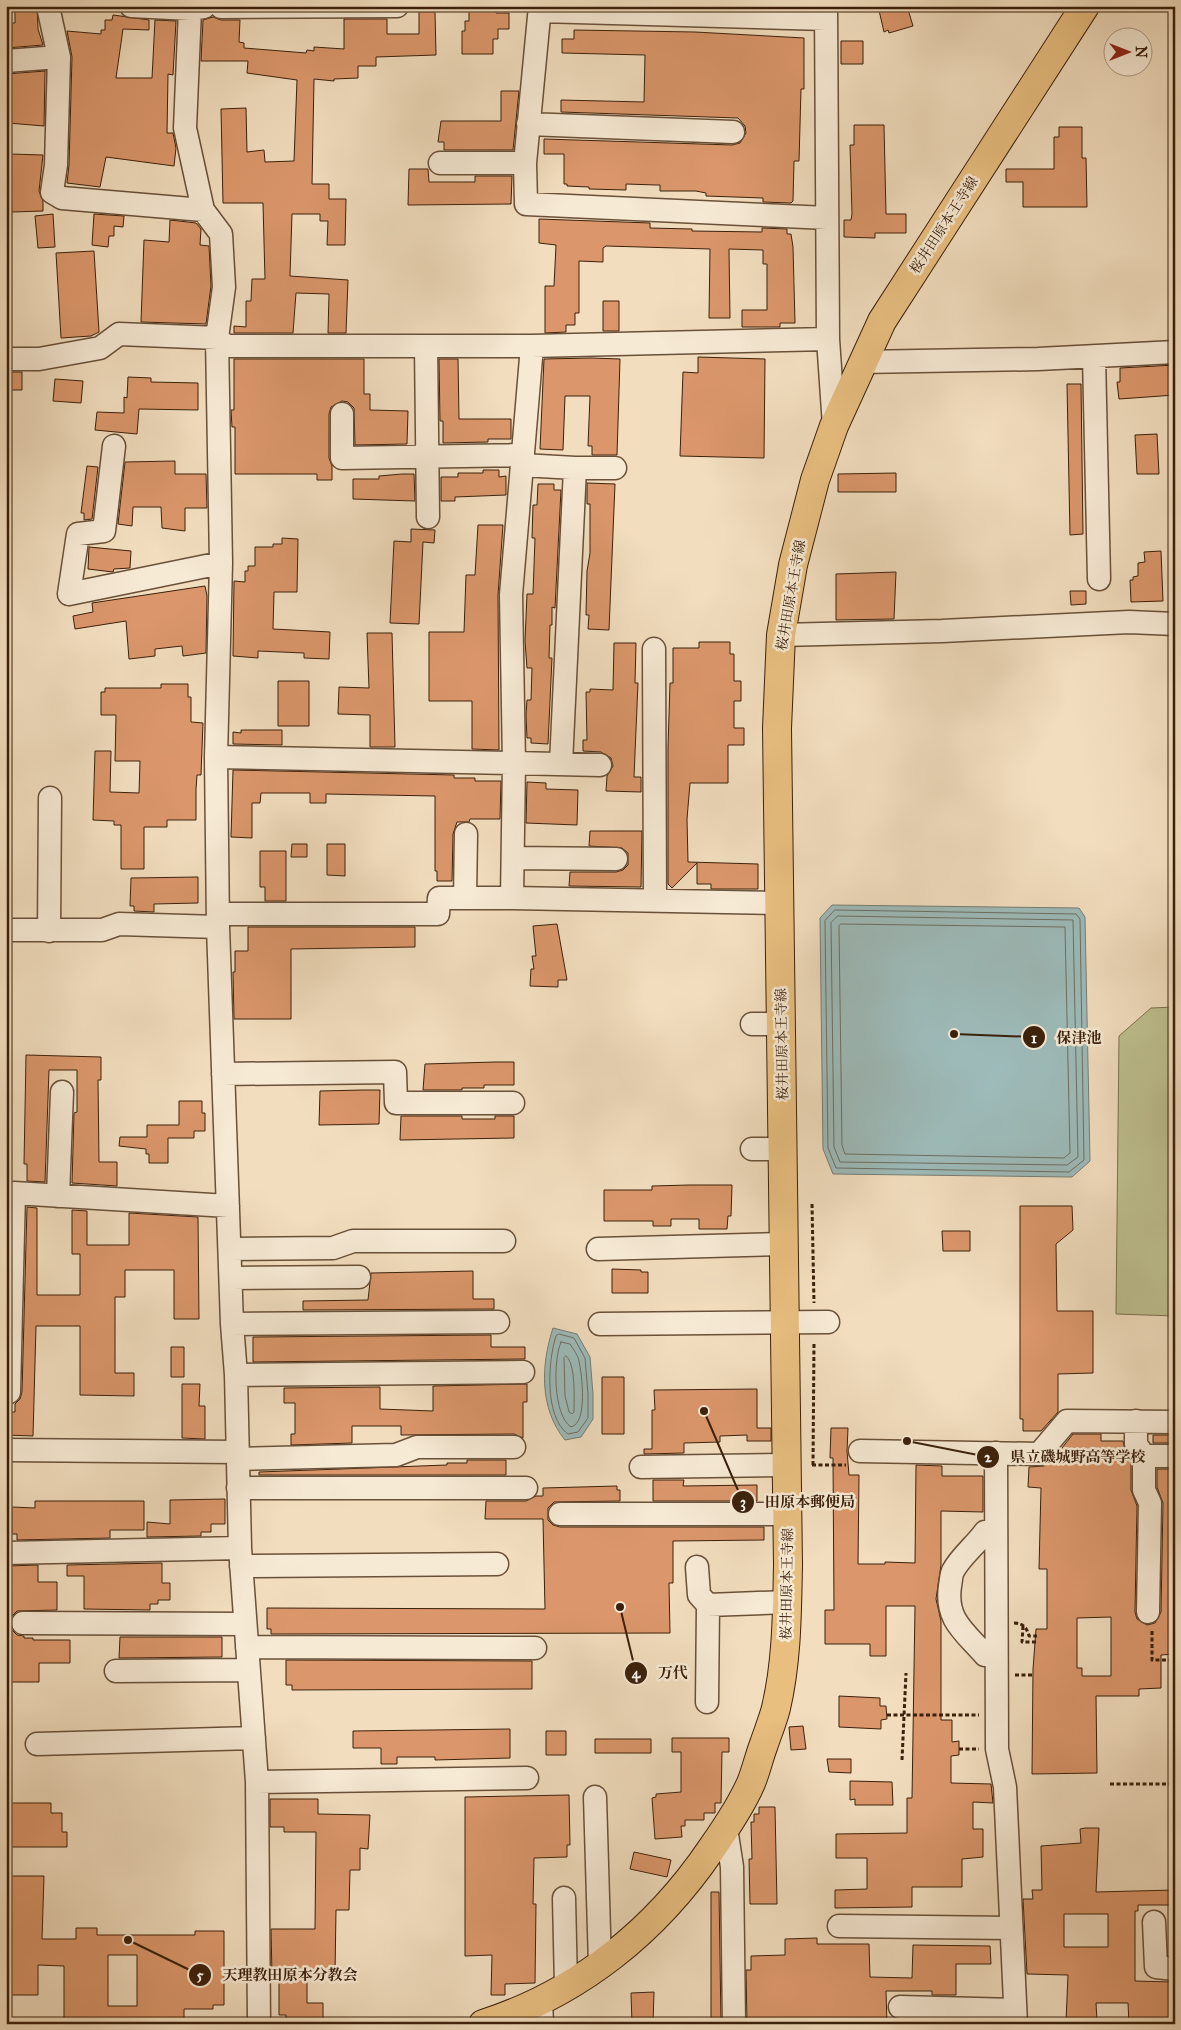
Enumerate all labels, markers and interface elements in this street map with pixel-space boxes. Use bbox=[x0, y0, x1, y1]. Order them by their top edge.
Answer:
north arrow bbox=[1104, 28, 1154, 78]
text: N bbox=[1132, 46, 1149, 58]
street label: 桜井田原本王寺線 bbox=[906, 173, 982, 277]
street label: 桜井田原本王寺線 bbox=[773, 538, 809, 652]
street label: 桜井田原本王寺線 bbox=[773, 988, 791, 1100]
callout: 保津池 bbox=[1022, 1022, 1112, 1052]
text: 1 bbox=[1031, 1029, 1037, 1047]
text: 保津池 bbox=[1056, 1029, 1102, 1047]
callout: 県立磯城野高等学校 bbox=[975, 1442, 1155, 1472]
text: 2 bbox=[984, 1448, 992, 1466]
text: 県立磯城野高等学校 bbox=[1010, 1448, 1146, 1466]
callout: 田原本郵便局 bbox=[730, 1487, 865, 1517]
text: 3 bbox=[740, 1493, 746, 1512]
text: 田原本郵便局 bbox=[765, 1493, 855, 1511]
street label: 桜井田原本王寺線 bbox=[778, 1528, 796, 1640]
callout: 万代 bbox=[623, 1658, 698, 1688]
text: 4 bbox=[632, 1664, 641, 1683]
text: 万代 bbox=[658, 1664, 688, 1682]
callout: 天理教田原本分教会 bbox=[187, 1960, 367, 1990]
text: 5 bbox=[197, 1966, 204, 1984]
text: 天理教田原本分教会 bbox=[222, 1966, 358, 1984]

